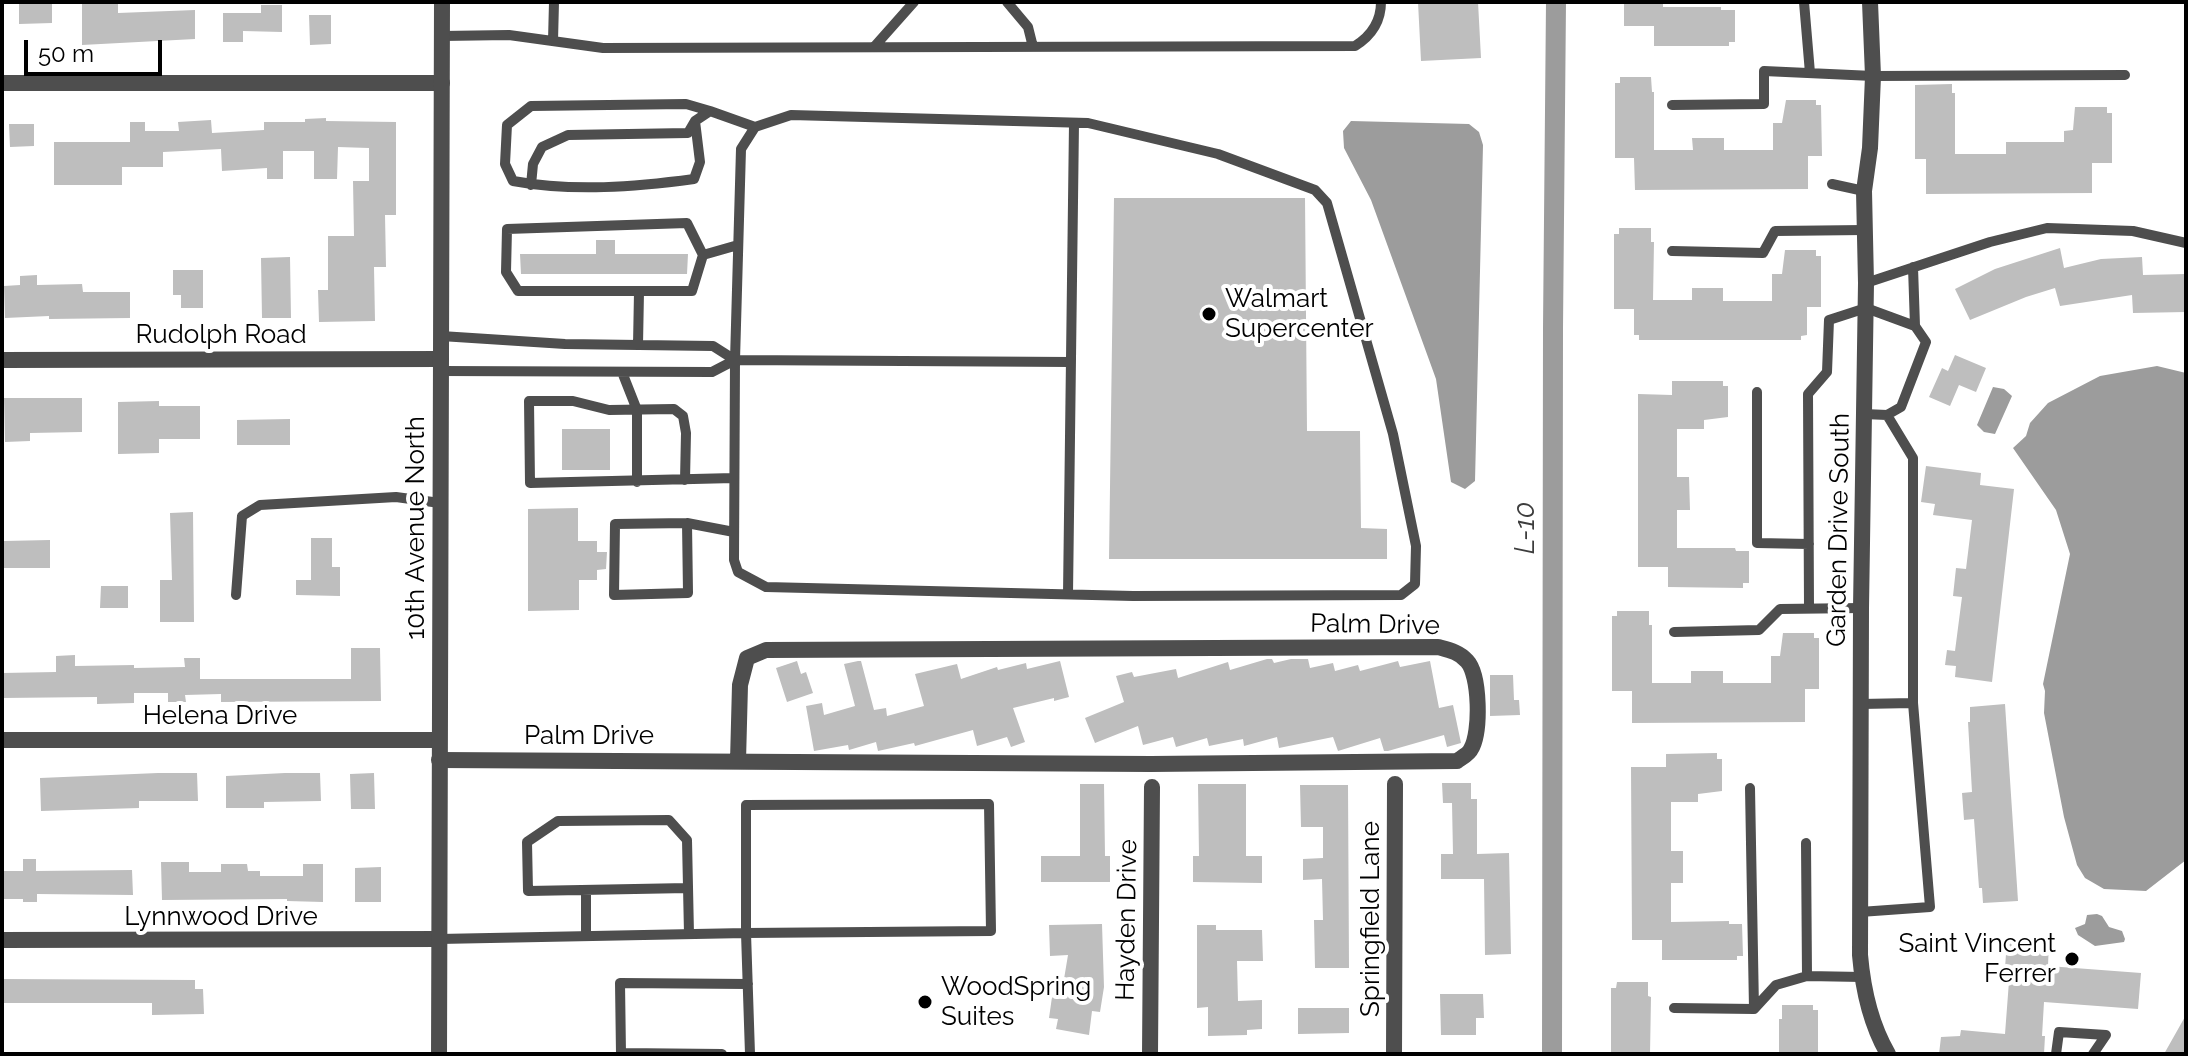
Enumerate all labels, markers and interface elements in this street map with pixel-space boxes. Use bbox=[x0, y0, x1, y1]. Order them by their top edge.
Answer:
scale bar bbox=[28, 24, 166, 74]
text: 50 m bbox=[38, 39, 94, 68]
place label: Walmart Supercenter bbox=[1225, 283, 1374, 344]
marker: Walmart Supercenter bbox=[1200, 305, 1218, 323]
street label: Rudolph Road bbox=[135, 319, 307, 351]
street label: Garden Drive South bbox=[1821, 413, 1857, 647]
street label: 10th Avenue North bbox=[400, 416, 432, 640]
water label: L-10 bbox=[1509, 502, 1543, 554]
street label: Palm Drive bbox=[1310, 608, 1440, 642]
street label: Helena Drive bbox=[143, 700, 297, 732]
street label: Palm Drive bbox=[524, 720, 654, 752]
street label: Springfield Lane bbox=[1355, 821, 1387, 1017]
street label: Hayden Drive bbox=[1110, 839, 1144, 1001]
street label: Lynnwood Drive bbox=[124, 901, 318, 933]
place label: Saint Vincent Ferrer bbox=[1898, 928, 2056, 990]
marker: Saint Vincent Ferrer bbox=[2063, 950, 2081, 968]
place label: WoodSpring Suites bbox=[941, 971, 1091, 1032]
marker: WoodSpring Suites bbox=[916, 993, 934, 1011]

